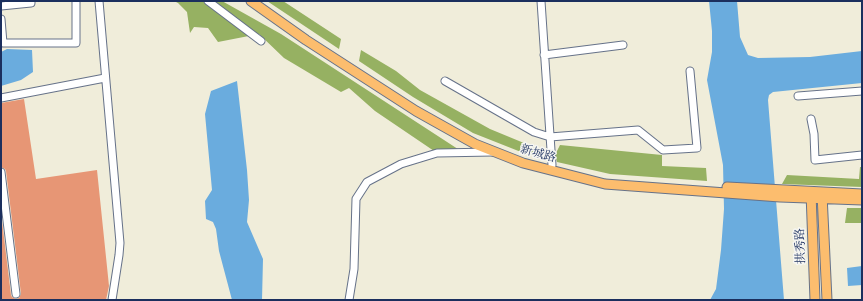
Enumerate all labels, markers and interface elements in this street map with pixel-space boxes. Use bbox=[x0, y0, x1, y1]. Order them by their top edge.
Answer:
street label: 新城路 bbox=[519, 142, 557, 166]
street label: 拱秀路 bbox=[793, 228, 809, 264]

